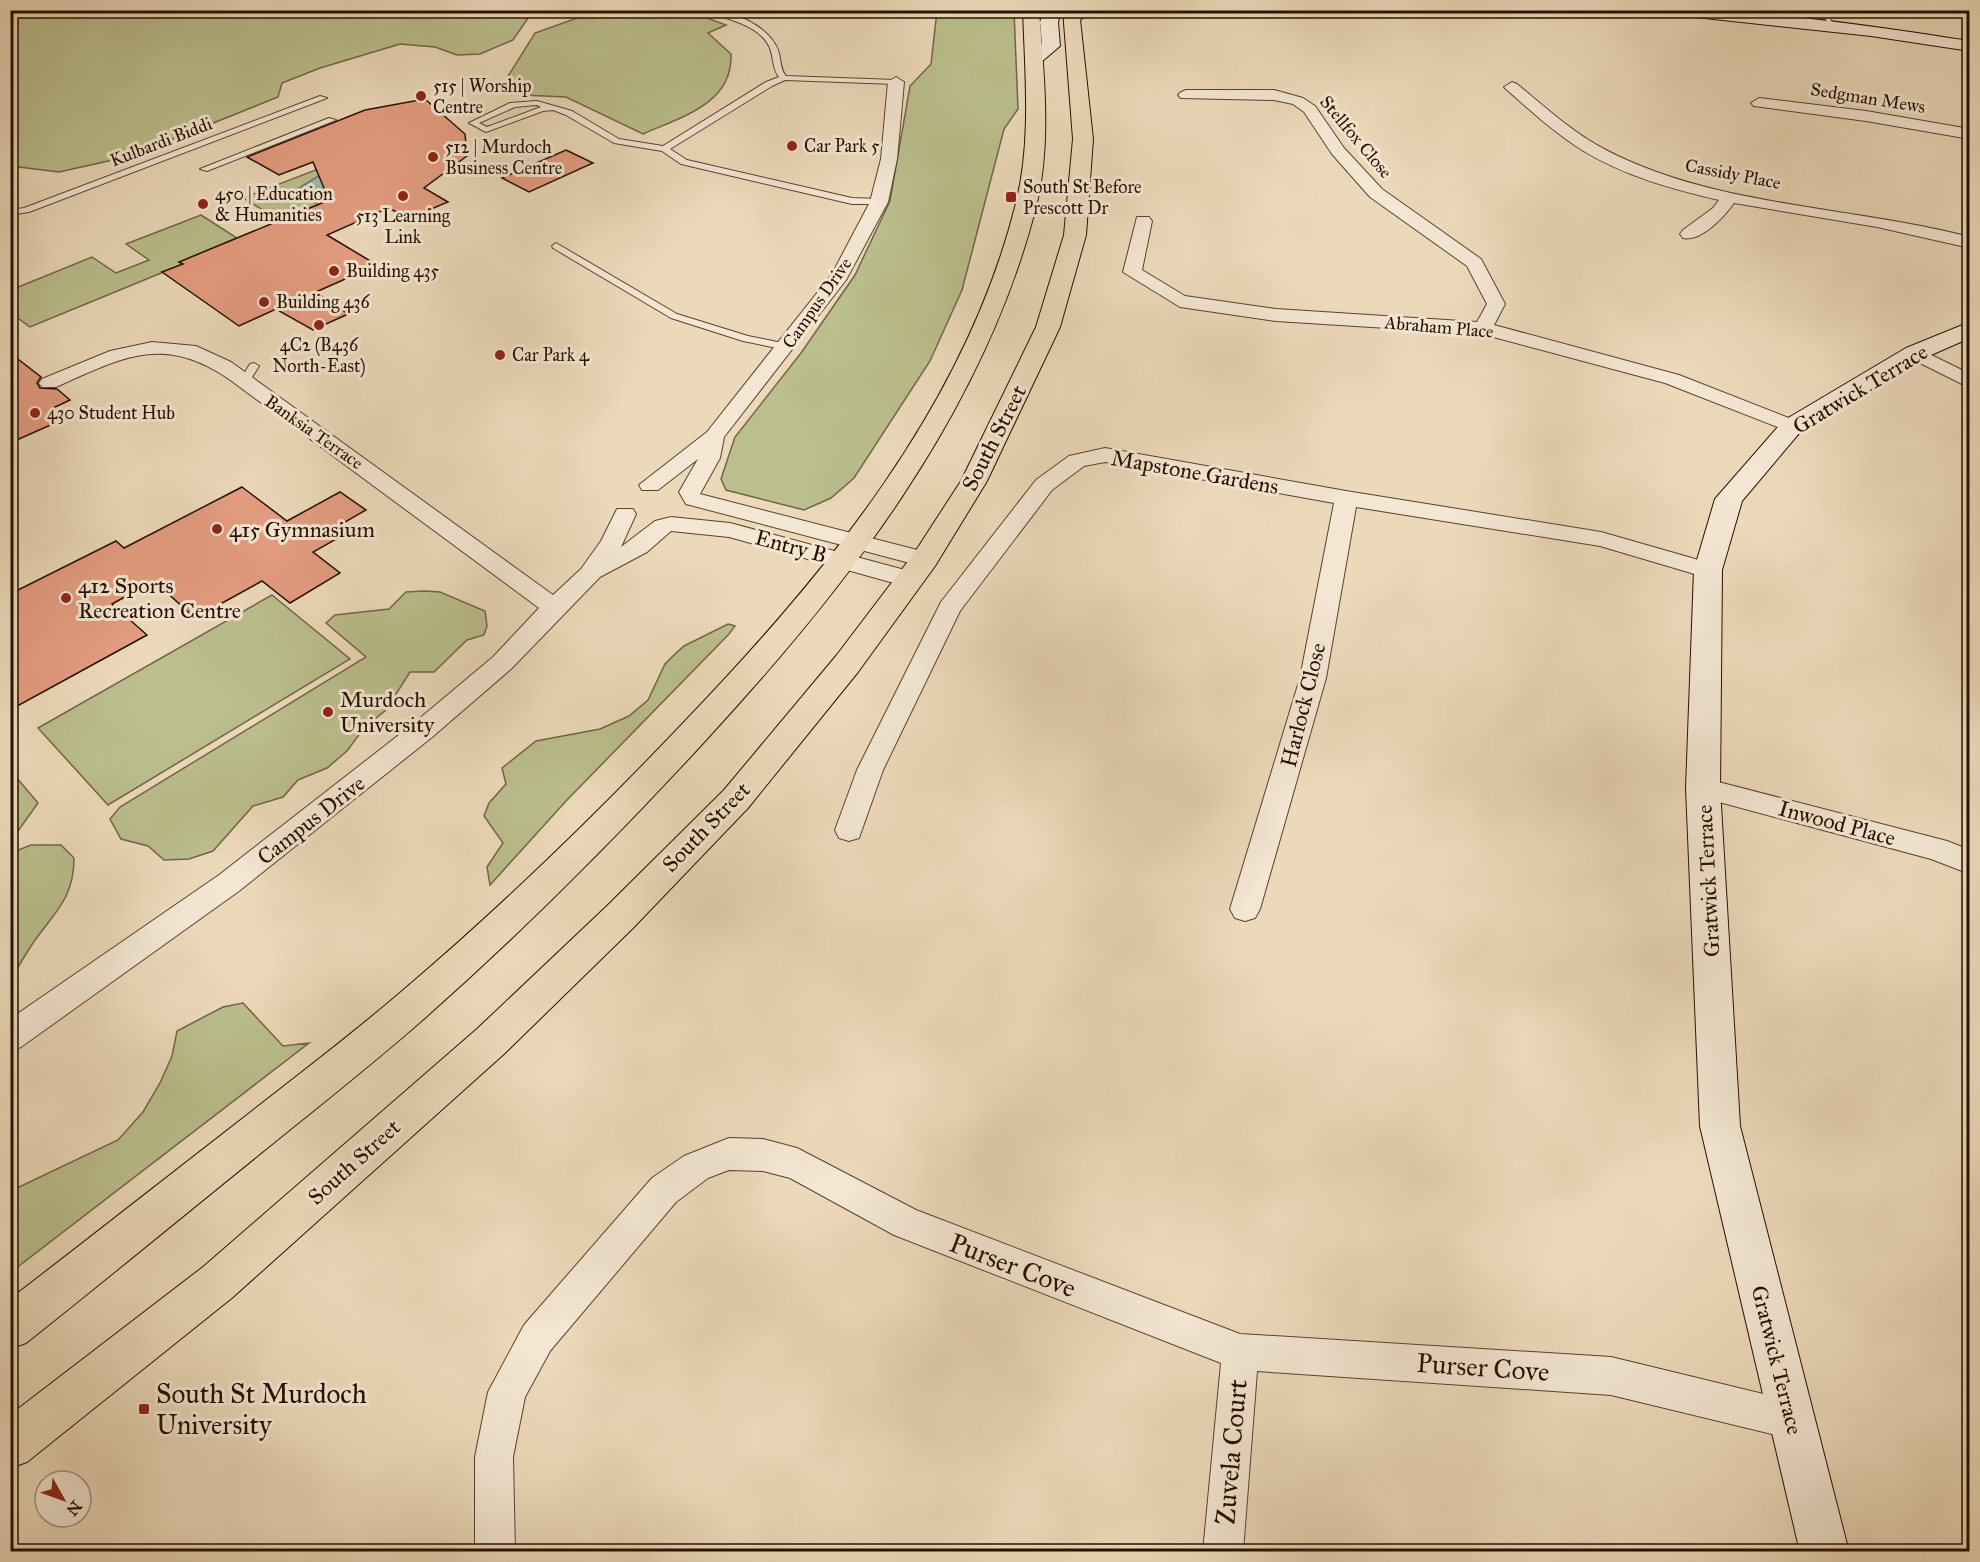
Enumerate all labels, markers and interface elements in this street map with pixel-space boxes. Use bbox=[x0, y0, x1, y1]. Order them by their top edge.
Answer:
place label: 515 | Worship Centre bbox=[433, 75, 531, 118]
street label: Sedgman Mews bbox=[1809, 78, 1927, 119]
marker: 515 | Worship Centre bbox=[414, 89, 428, 103]
street label: Stellfox Close bbox=[1315, 91, 1397, 183]
street label: Kulbardi Biddi bbox=[107, 112, 215, 172]
place label: Car Park 5 bbox=[804, 135, 880, 157]
place label: 512 | Murdoch Business Centre bbox=[445, 136, 562, 179]
marker: Car Park 5 bbox=[785, 139, 799, 153]
marker: 512 | Murdoch Business Centre bbox=[426, 150, 440, 164]
street label: Cassidy Place bbox=[1683, 154, 1783, 194]
place label: South St Before Prescott Dr bbox=[1023, 176, 1142, 219]
place label: 450 | Education & Humanities bbox=[215, 183, 333, 226]
marker: 513 Learning Link bbox=[396, 189, 410, 203]
marker: South St Before Prescott Dr bbox=[1004, 190, 1018, 204]
marker: 450 | Education & Humanities bbox=[196, 197, 210, 211]
place label: 513 Learning Link bbox=[356, 205, 451, 248]
street label: Campus Drive bbox=[778, 253, 856, 353]
place label: Building 435 bbox=[346, 260, 439, 283]
marker: Building 435 bbox=[327, 264, 341, 278]
place label: Building 436 bbox=[276, 291, 370, 314]
marker: Building 436 bbox=[257, 295, 271, 309]
street label: Abraham Place bbox=[1382, 311, 1495, 343]
marker: 4C2 (B436 North-East) bbox=[312, 318, 326, 332]
place label: 4C2 (B436 North-East) bbox=[272, 334, 366, 378]
street label: Gratwick Terrace bbox=[1788, 338, 1932, 440]
place label: Car Park 4 bbox=[512, 344, 590, 366]
marker: Car Park 4 bbox=[493, 348, 507, 362]
street label: South Street bbox=[956, 380, 1032, 495]
street label: Banksia Terrace bbox=[261, 390, 367, 474]
place label: 430 Student Hub bbox=[47, 402, 175, 424]
marker: 430 Student Hub bbox=[28, 406, 42, 420]
street label: Mapstone Gardens bbox=[1109, 444, 1281, 500]
place label: 415 Gymnasium bbox=[229, 516, 375, 543]
marker: 415 Gymnasium bbox=[210, 522, 224, 536]
street label: Entry B bbox=[752, 523, 830, 569]
place label: 412 Sports Recreation Centre bbox=[78, 572, 241, 624]
marker: 412 Sports Recreation Centre bbox=[59, 591, 73, 605]
street label: Harlock Close bbox=[1275, 640, 1331, 770]
place label: Murdoch University bbox=[340, 686, 435, 738]
marker: Murdoch University bbox=[321, 705, 335, 719]
street label: Campus Drive bbox=[252, 770, 370, 870]
street label: South Street bbox=[656, 776, 756, 878]
street label: Inwood Place bbox=[1776, 794, 1898, 852]
street label: Gratwick Terrace bbox=[1691, 804, 1725, 958]
street label: South Street bbox=[302, 1113, 406, 1211]
street label: Purser Cove bbox=[945, 1226, 1081, 1304]
street label: Gratwick Terrace bbox=[1745, 1283, 1809, 1437]
street label: Purser Cove bbox=[1416, 1346, 1550, 1388]
place label: South St Murdoch University bbox=[156, 1377, 367, 1441]
street label: Zuvela Court bbox=[1208, 1377, 1254, 1526]
marker: South St Murdoch University bbox=[137, 1402, 151, 1416]
north arrow bbox=[33, 1469, 93, 1529]
text: N bbox=[62, 1497, 86, 1520]

